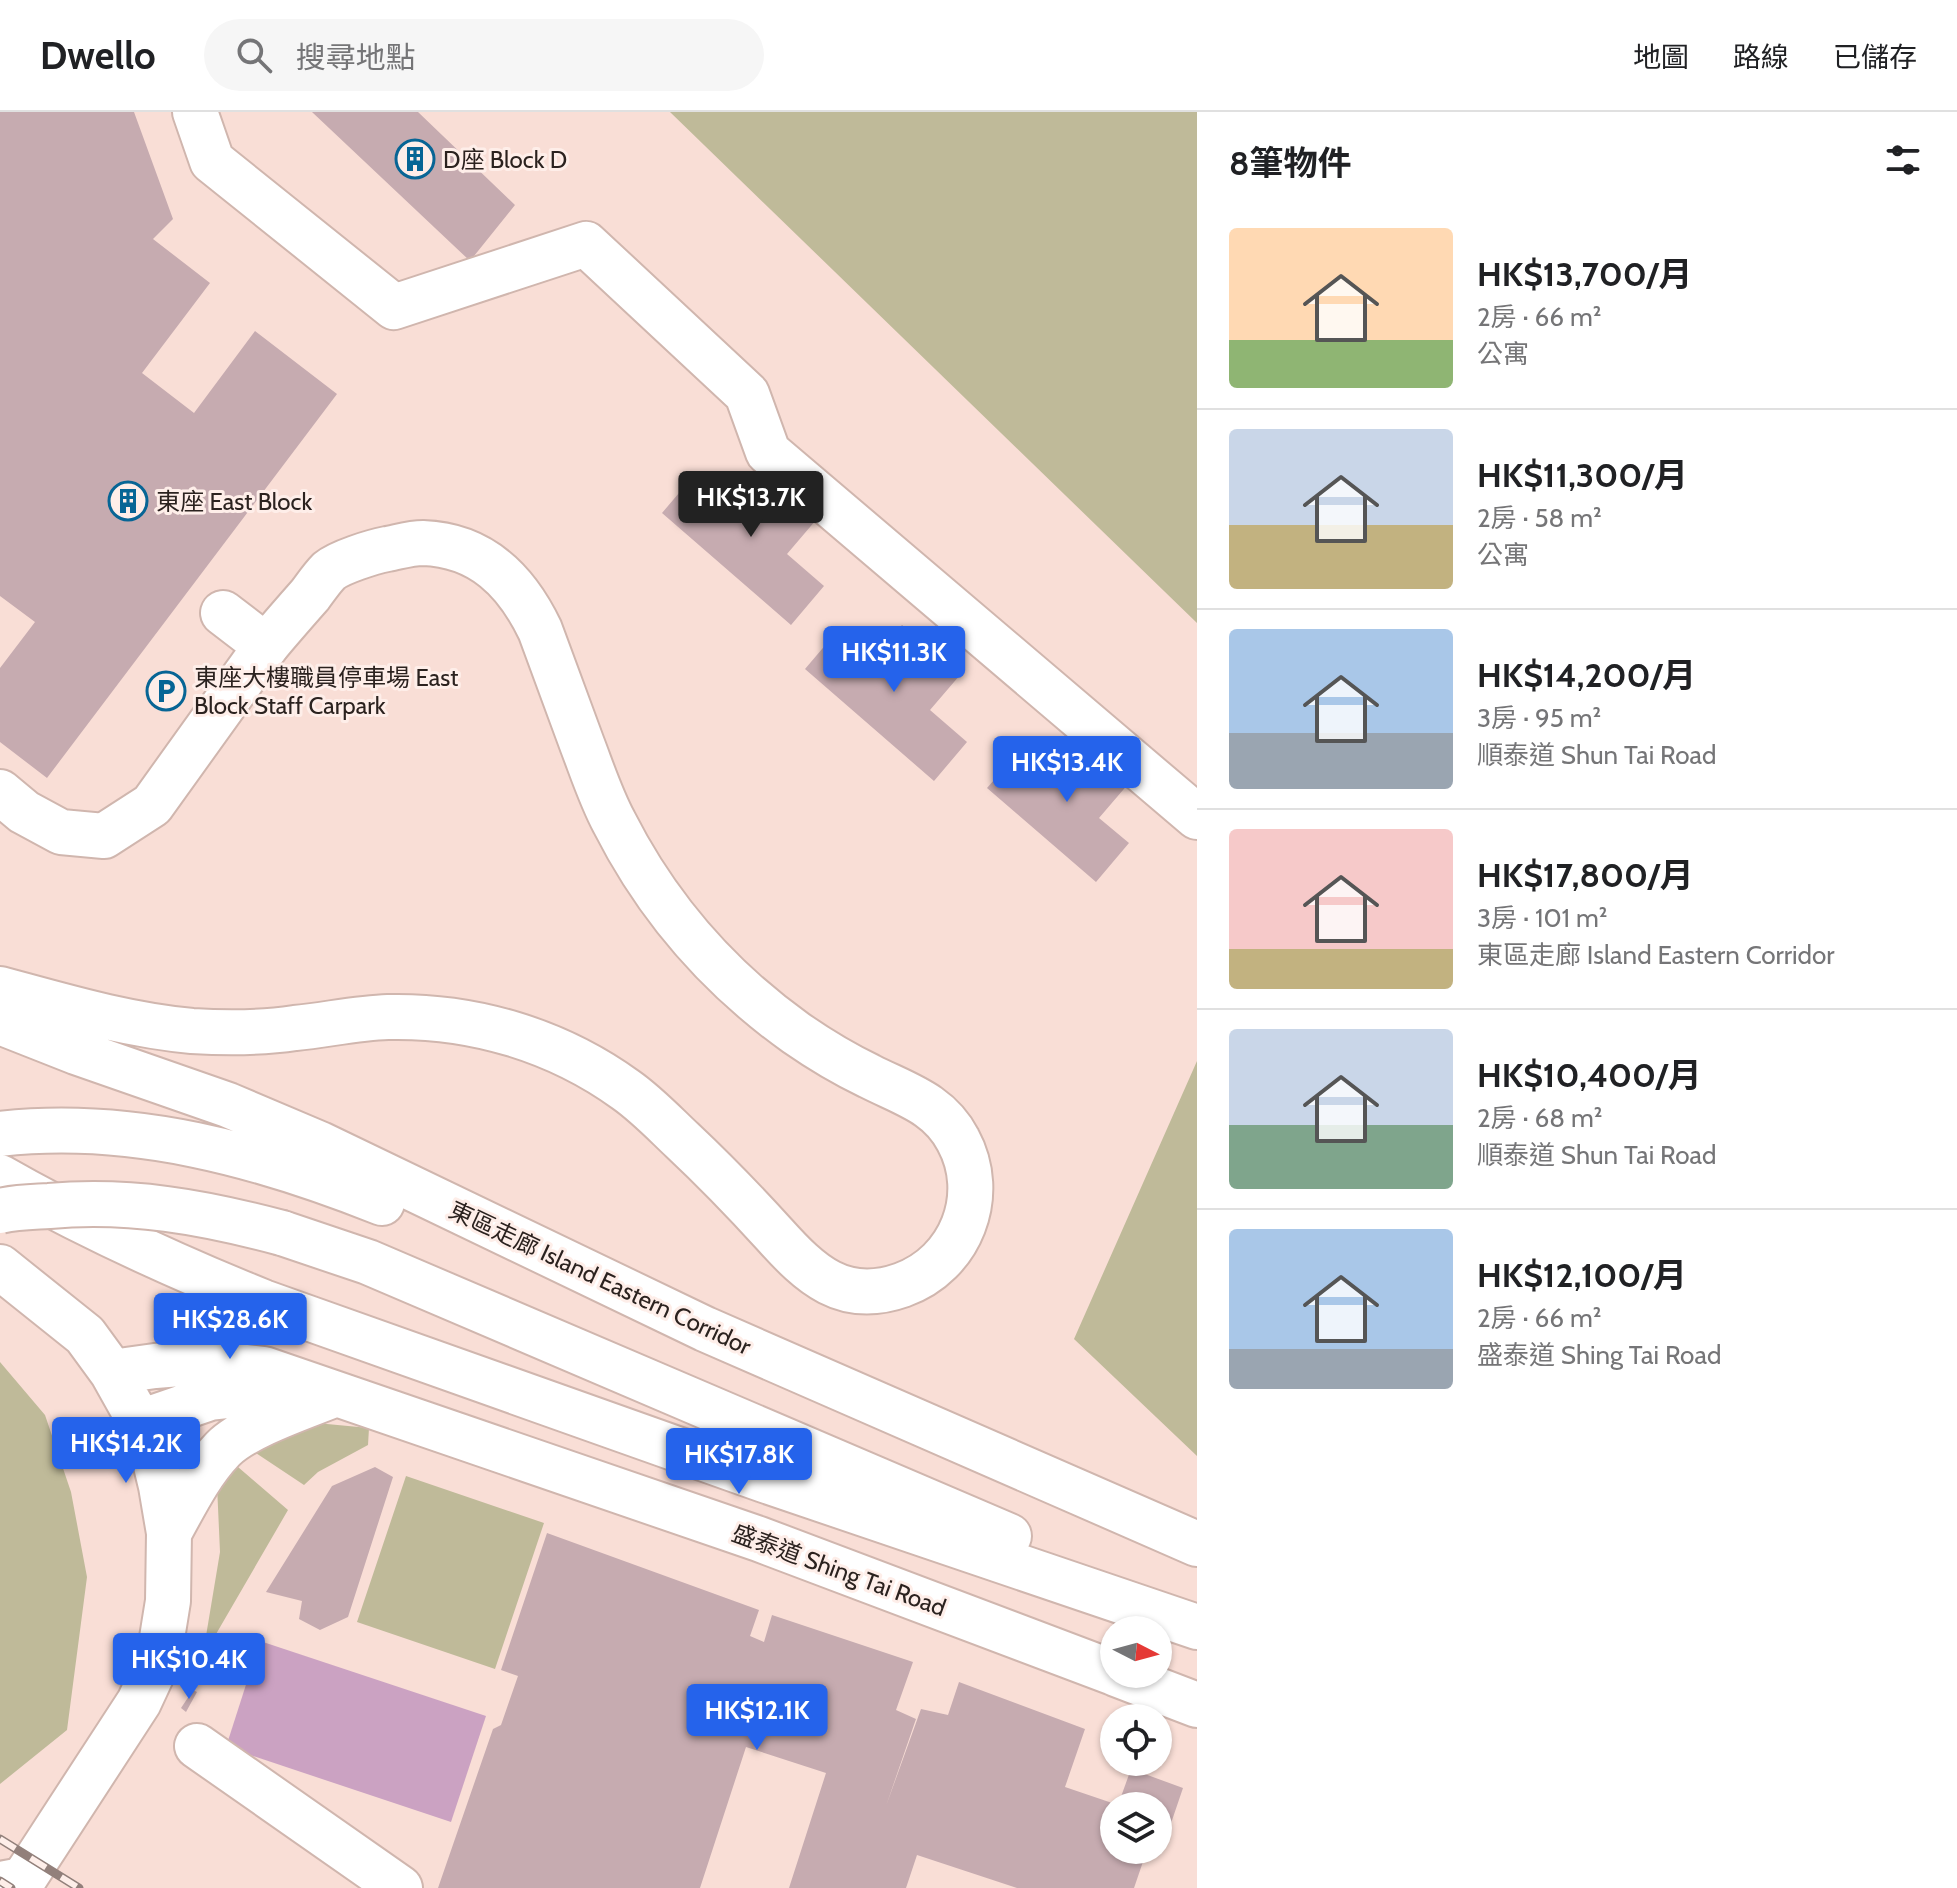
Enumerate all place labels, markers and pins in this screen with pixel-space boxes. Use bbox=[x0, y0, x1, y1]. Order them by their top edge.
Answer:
building icon: D座 Block D bbox=[394, 138, 436, 180]
place label: D座 Block D bbox=[443, 145, 567, 174]
pin: HK$13.7K bbox=[668, 471, 834, 539]
building icon: 東座 East Block bbox=[107, 480, 149, 522]
place label: 東座 East Block bbox=[156, 487, 312, 516]
pin: HK$11.3K bbox=[811, 626, 977, 694]
place label: 東座大樓職員停車場 East Block Staff Carpark bbox=[194, 663, 458, 720]
parking icon: 東座大樓職員停車場 East Block Staff Carpark bbox=[145, 670, 187, 712]
pin: HK$13.4K bbox=[984, 736, 1150, 804]
pin: HK$28.6K bbox=[147, 1293, 313, 1361]
pin: HK$14.2K bbox=[43, 1417, 209, 1485]
pin: HK$17.8K bbox=[656, 1428, 822, 1496]
pin: HK$10.4K bbox=[106, 1633, 272, 1701]
pin: HK$12.1K bbox=[674, 1684, 840, 1752]

